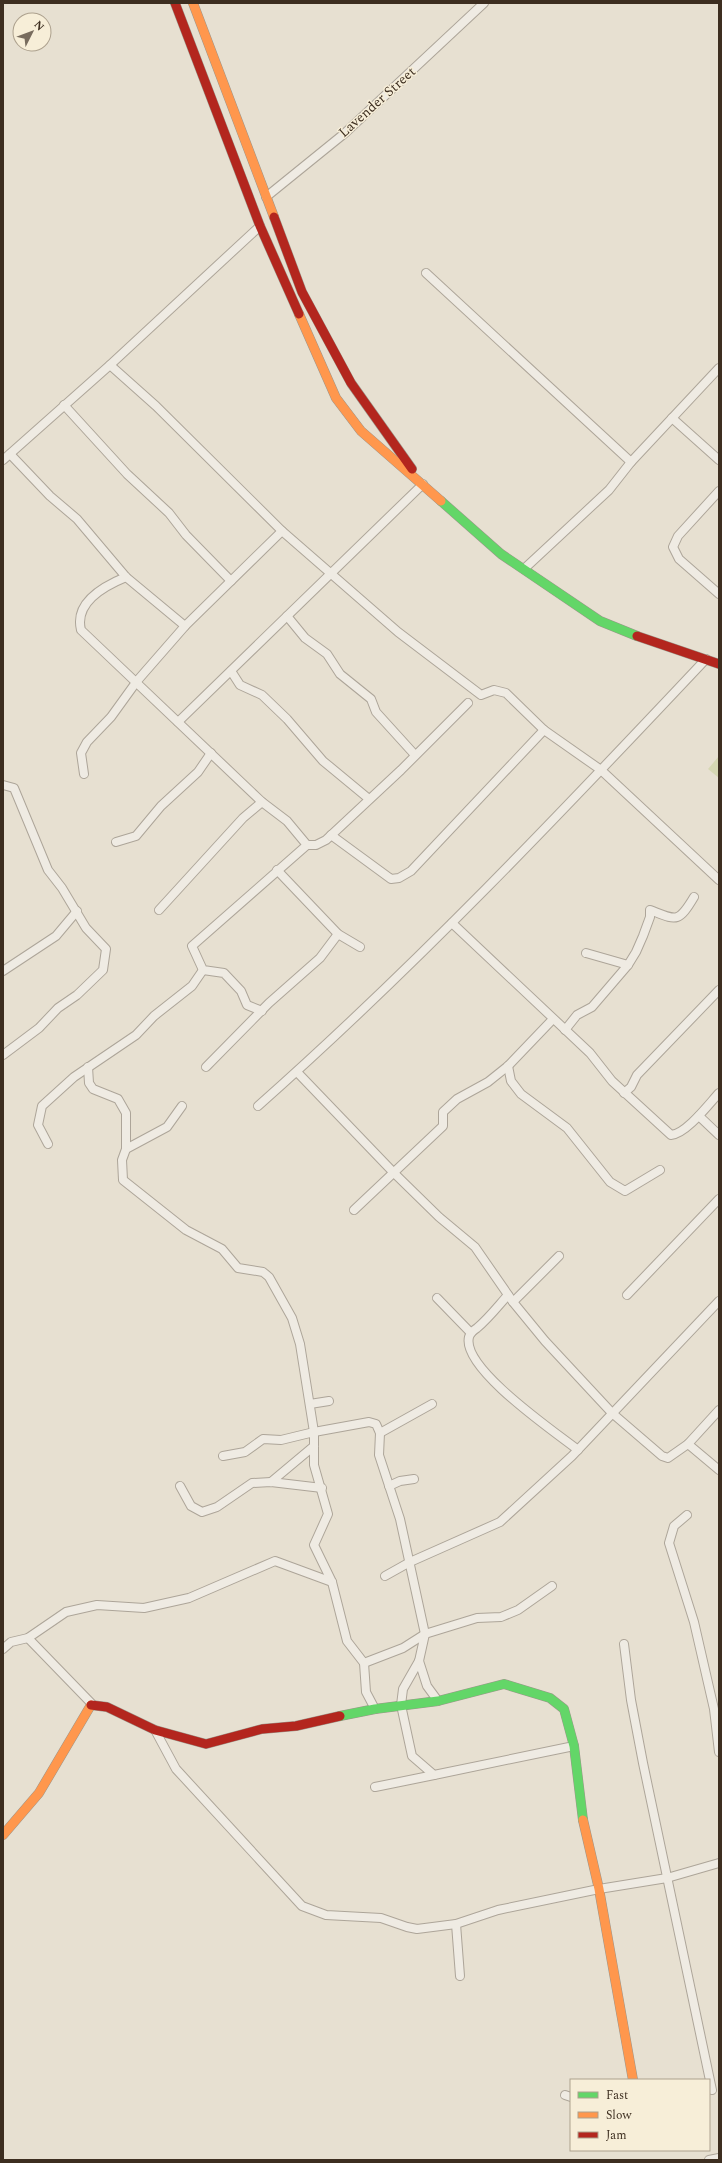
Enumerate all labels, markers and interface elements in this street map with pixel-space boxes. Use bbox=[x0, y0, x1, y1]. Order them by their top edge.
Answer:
north arrow bbox=[12, 12, 52, 52]
text: N bbox=[30, 17, 48, 35]
street label: Lavender Street bbox=[334, 61, 420, 143]
legend bbox=[570, 2079, 710, 2151]
text: Fast bbox=[606, 2086, 628, 2105]
text: Slow bbox=[606, 2106, 632, 2125]
text: Jam bbox=[606, 2126, 627, 2145]

